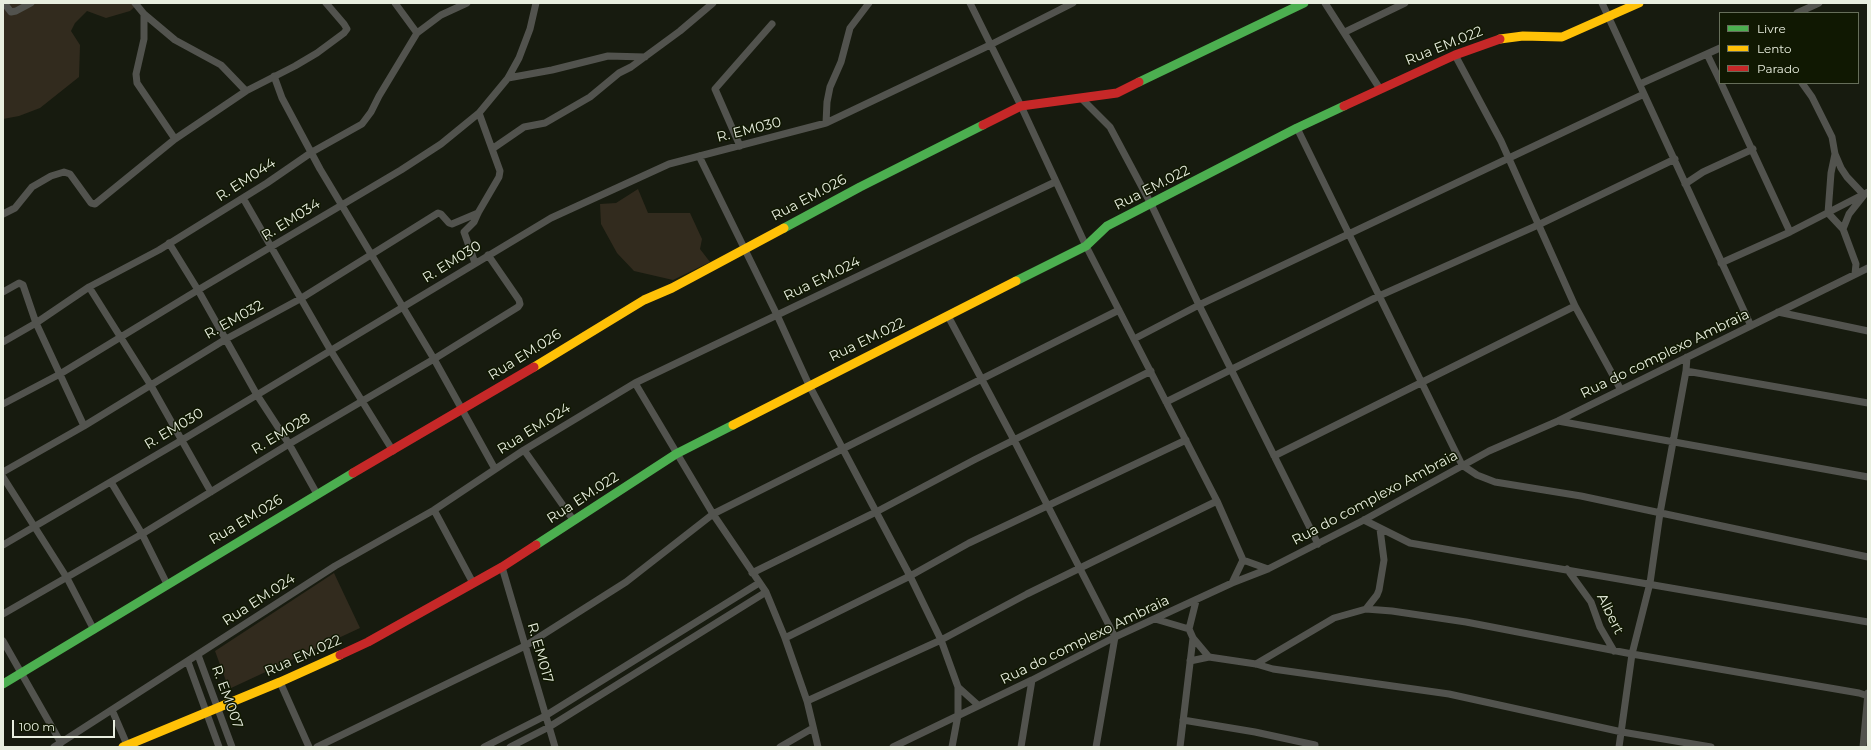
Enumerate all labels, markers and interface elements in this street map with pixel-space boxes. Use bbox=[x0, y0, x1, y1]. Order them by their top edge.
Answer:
legend bbox=[1719, 12, 1859, 84]
text: Livre bbox=[1757, 21, 1786, 36]
street label: Rua EM.022 bbox=[1403, 23, 1485, 69]
text: Lento bbox=[1757, 41, 1792, 56]
text: Parado bbox=[1757, 61, 1800, 76]
street label: R. EM030 bbox=[715, 114, 783, 146]
street label: R. EM044 bbox=[213, 155, 279, 205]
street label: Rua EM.022 bbox=[1112, 162, 1192, 214]
street label: Rua EM.026 bbox=[769, 171, 849, 225]
street label: R. EM034 bbox=[259, 195, 323, 245]
street label: R. EM030 bbox=[420, 237, 484, 287]
street label: Rua EM.024 bbox=[781, 253, 863, 305]
street label: R. EM032 bbox=[202, 297, 266, 343]
street label: Rua do complexo Ambraia bbox=[1578, 306, 1752, 402]
street label: Rua EM.022 bbox=[826, 314, 908, 366]
street label: Rua EM.026 bbox=[485, 326, 565, 384]
street label: Rua EM.024 bbox=[494, 400, 574, 458]
street label: R. EM030 bbox=[141, 405, 207, 453]
street label: R. EM028 bbox=[249, 410, 313, 458]
street label: Rua do complexo Ambraia bbox=[1289, 447, 1461, 549]
street label: Rua EM.022 bbox=[544, 469, 622, 527]
street label: Rua EM.026 bbox=[206, 491, 286, 549]
street label: Rua EM.024 bbox=[220, 570, 298, 630]
street label: Albert bbox=[1593, 591, 1627, 637]
street label: Rua do complexo Ambraia bbox=[998, 592, 1172, 688]
street label: R. EM017 bbox=[523, 621, 557, 685]
street label: Rua EM.022 bbox=[262, 632, 344, 680]
street label: R. EM007 bbox=[208, 663, 246, 731]
scale bar bbox=[14, 712, 117, 738]
text: 100 m bbox=[19, 719, 55, 734]

